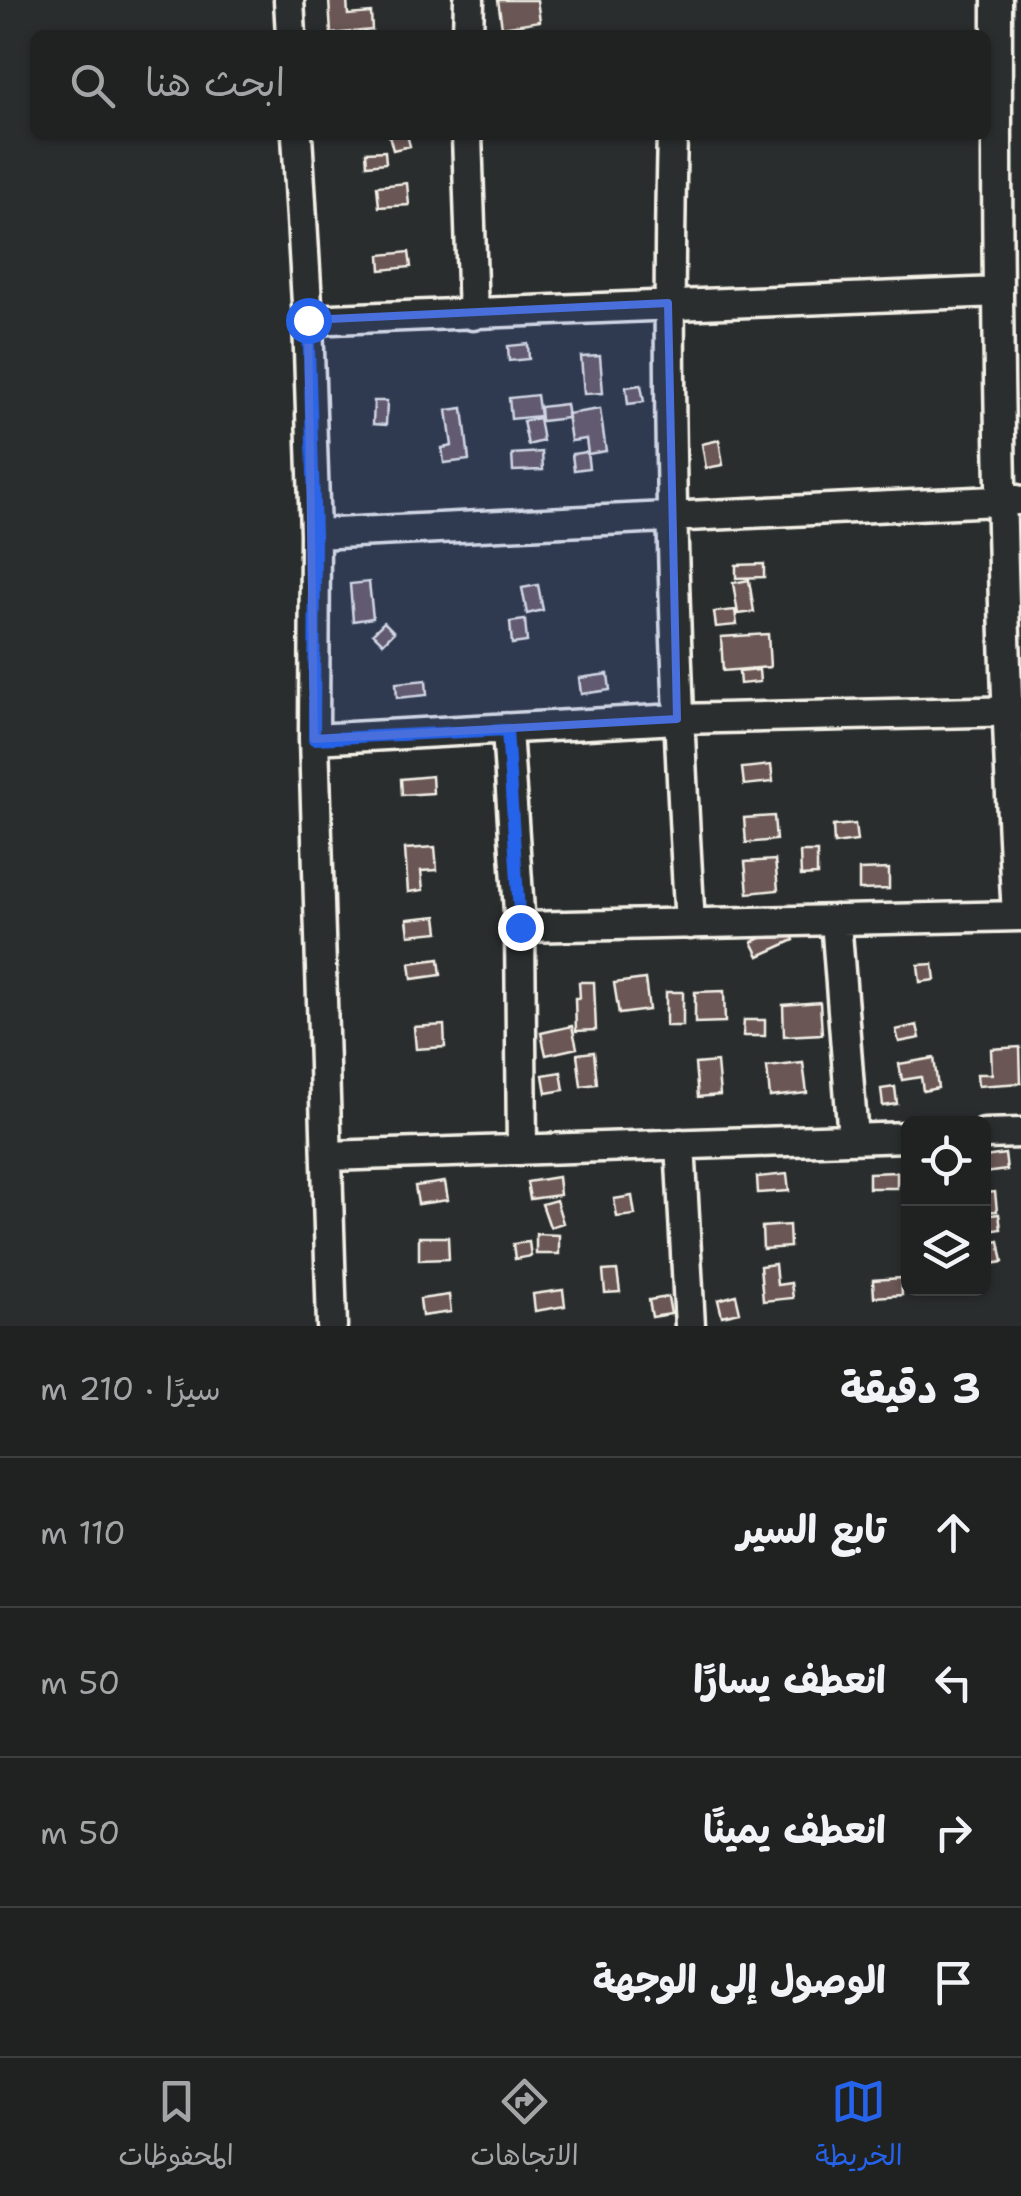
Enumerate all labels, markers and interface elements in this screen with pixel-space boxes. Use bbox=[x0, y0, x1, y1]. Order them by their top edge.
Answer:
search box bbox=[30, 30, 991, 140]
text: ابحث هنا bbox=[145, 57, 285, 108]
icon: search bbox=[65, 58, 120, 113]
route start bbox=[286, 298, 332, 344]
route end bbox=[498, 905, 544, 951]
map controls bbox=[901, 1116, 991, 1296]
button: locate bbox=[901, 1116, 991, 1206]
button: layers bbox=[901, 1206, 991, 1296]
text: 3 دقيقة bbox=[840, 1360, 981, 1416]
text: سيرًا · 210 m bbox=[40, 1367, 221, 1410]
text: تابع السير bbox=[738, 1504, 886, 1555]
icon: ahead bbox=[926, 1505, 981, 1560]
text: 110 m bbox=[40, 1511, 126, 1554]
text: انعطف يسارًا bbox=[693, 1654, 886, 1705]
icon: left bbox=[926, 1655, 981, 1710]
text: 50 m bbox=[40, 1661, 120, 1704]
text: انعطف يمينًا bbox=[703, 1804, 886, 1855]
icon: right bbox=[926, 1805, 981, 1860]
text: 50 m bbox=[40, 1811, 120, 1854]
text: الوصول إلى الوجهة bbox=[593, 1954, 886, 2005]
icon: arrive bbox=[926, 1955, 981, 2010]
tab: المحفوظات bbox=[118, 2074, 234, 2180]
tab: الاتجاهات bbox=[470, 2074, 579, 2180]
tab: الخريطة bbox=[815, 2074, 903, 2180]

